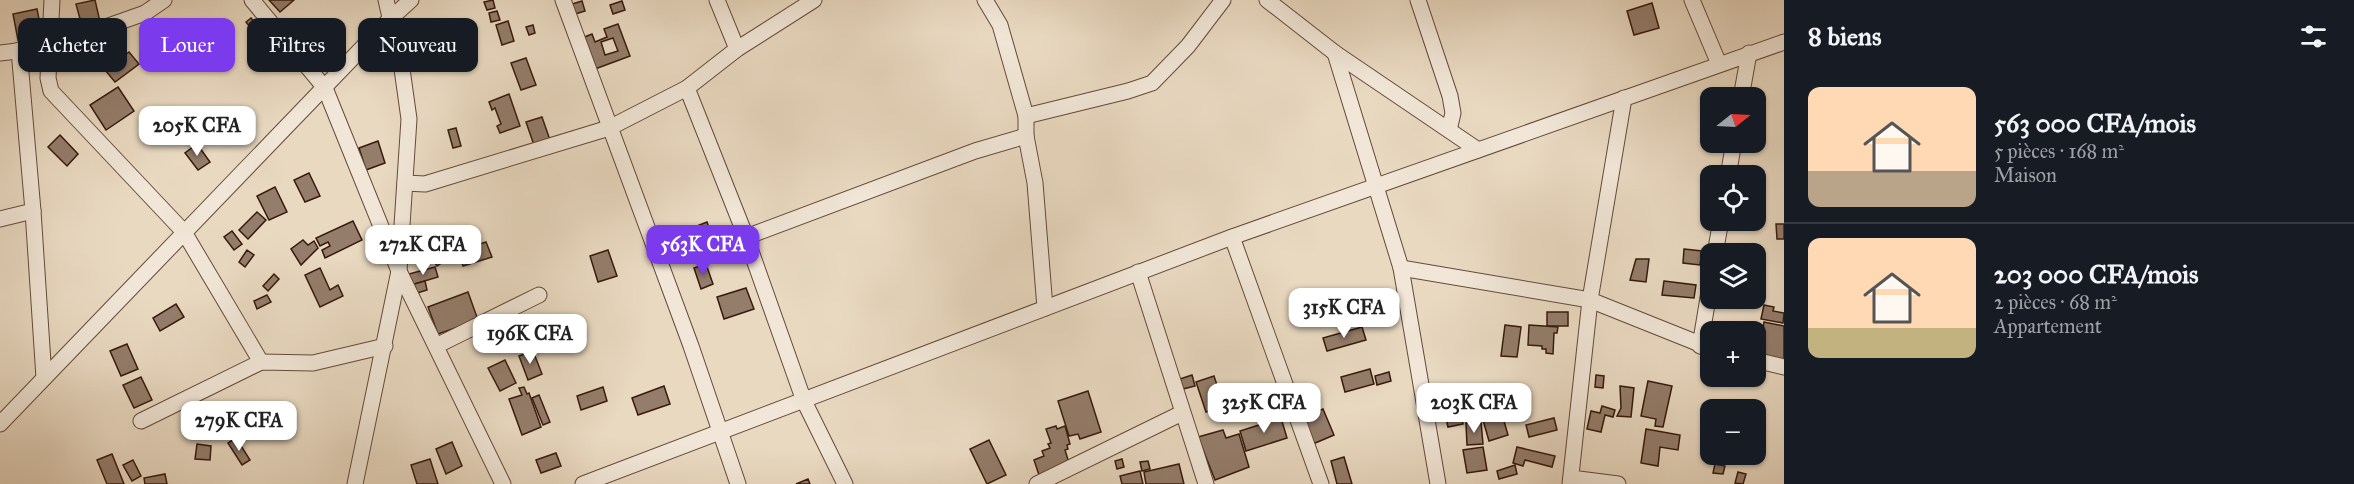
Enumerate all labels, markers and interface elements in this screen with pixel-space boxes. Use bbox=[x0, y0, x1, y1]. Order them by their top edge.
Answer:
chip: Acheter bbox=[18, 18, 127, 72]
chip: Louer bbox=[139, 18, 235, 72]
chip: Filtres bbox=[247, 18, 346, 72]
chip: Nouveau bbox=[358, 18, 478, 72]
text: 8 biens bbox=[1808, 20, 1881, 52]
icon: filters bbox=[2297, 20, 2330, 53]
north arrow bbox=[1700, 87, 1766, 153]
map controls bbox=[1700, 87, 1766, 465]
pin: 205K CFA bbox=[135, 106, 259, 157]
text: 563 000 CFA/mois bbox=[1994, 107, 2196, 139]
icon: home bbox=[1856, 111, 1928, 183]
text: 205K CFA bbox=[153, 113, 241, 137]
text: 5 pièces · 168 m² bbox=[1994, 139, 2124, 163]
text: Maison bbox=[1994, 163, 2057, 187]
button: locate bbox=[1700, 165, 1766, 231]
pin: 272K CFA bbox=[361, 225, 485, 276]
pin: 563K CFA bbox=[641, 225, 765, 276]
text: 272K CFA bbox=[379, 232, 467, 256]
text: 563K CFA bbox=[660, 232, 746, 256]
button: layers bbox=[1700, 243, 1766, 309]
text: 203 000 CFA/mois bbox=[1994, 258, 2199, 290]
icon: home bbox=[1856, 262, 1928, 334]
pin: 315K CFA bbox=[1282, 288, 1406, 339]
text: 2 pièces · 68 m² bbox=[1994, 290, 2117, 314]
text: 315K CFA bbox=[1303, 295, 1385, 319]
pin: 196K CFA bbox=[468, 314, 592, 365]
text: Appartement bbox=[1994, 314, 2102, 338]
text: 196K CFA bbox=[487, 321, 573, 345]
button: + bbox=[1700, 321, 1766, 387]
pin: 325K CFA bbox=[1202, 383, 1326, 434]
pin: 203K CFA bbox=[1412, 383, 1536, 434]
text: 325K CFA bbox=[1222, 390, 1306, 414]
text: 203K CFA bbox=[1430, 390, 1518, 414]
button: − bbox=[1700, 399, 1766, 465]
pin: 279K CFA bbox=[177, 401, 301, 452]
text: 279K CFA bbox=[195, 408, 283, 432]

